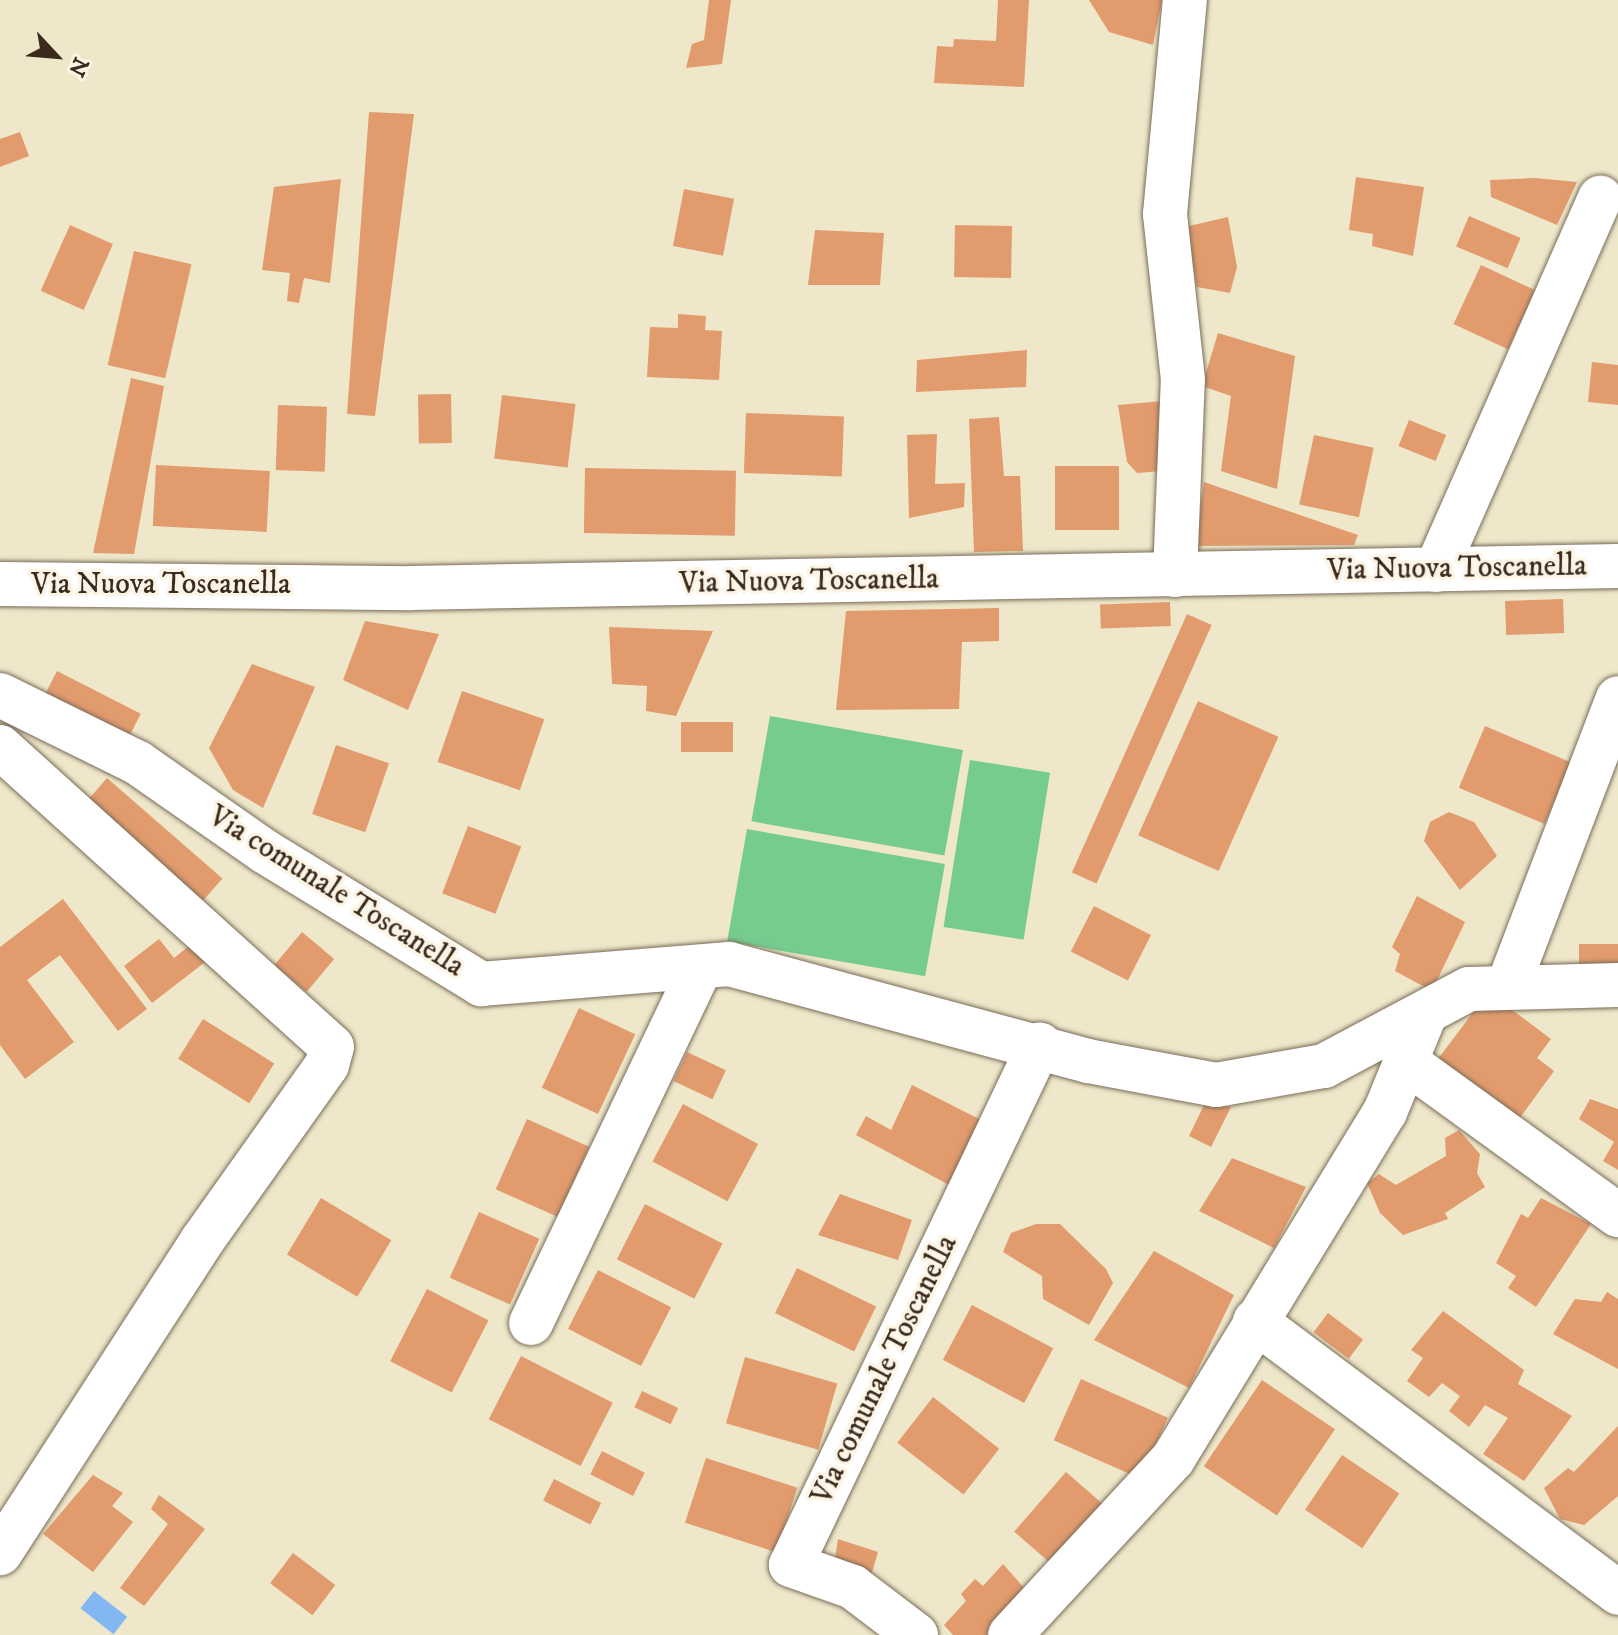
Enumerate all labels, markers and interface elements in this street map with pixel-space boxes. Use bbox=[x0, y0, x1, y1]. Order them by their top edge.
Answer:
north arrow bbox=[16, 16, 96, 96]
text: N bbox=[62, 53, 94, 81]
street label: Via Nuova Toscanella bbox=[1327, 549, 1587, 589]
street label: Via Nuova Toscanella bbox=[679, 562, 939, 602]
street label: Via Nuova Toscanella bbox=[31, 567, 291, 603]
street label: Via comunale Toscanella bbox=[201, 799, 471, 985]
street label: Via comunale Toscanella bbox=[804, 1230, 966, 1510]

